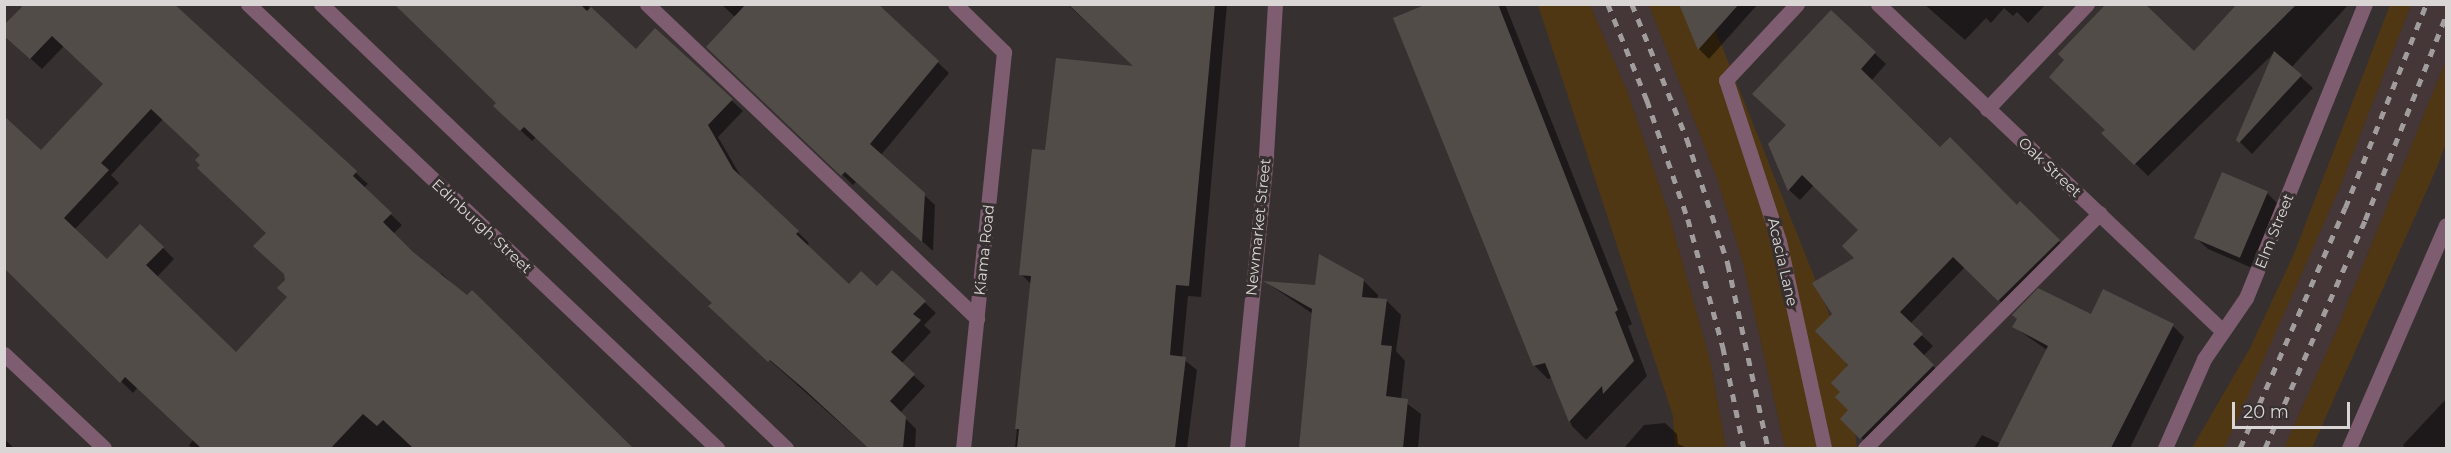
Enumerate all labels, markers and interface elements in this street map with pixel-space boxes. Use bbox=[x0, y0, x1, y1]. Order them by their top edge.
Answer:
street label: Oak Street bbox=[2015, 133, 2085, 201]
street label: Newmarket Street bbox=[1242, 157, 1274, 297]
street label: Edinburgh Street bbox=[428, 175, 536, 277]
street label: Elm Street bbox=[2251, 191, 2297, 271]
street label: Kiama Road bbox=[970, 204, 998, 296]
street label: Acacia Lane bbox=[1764, 216, 1802, 308]
scale bar bbox=[2235, 390, 2354, 428]
text: 20 m bbox=[2243, 401, 2289, 423]

